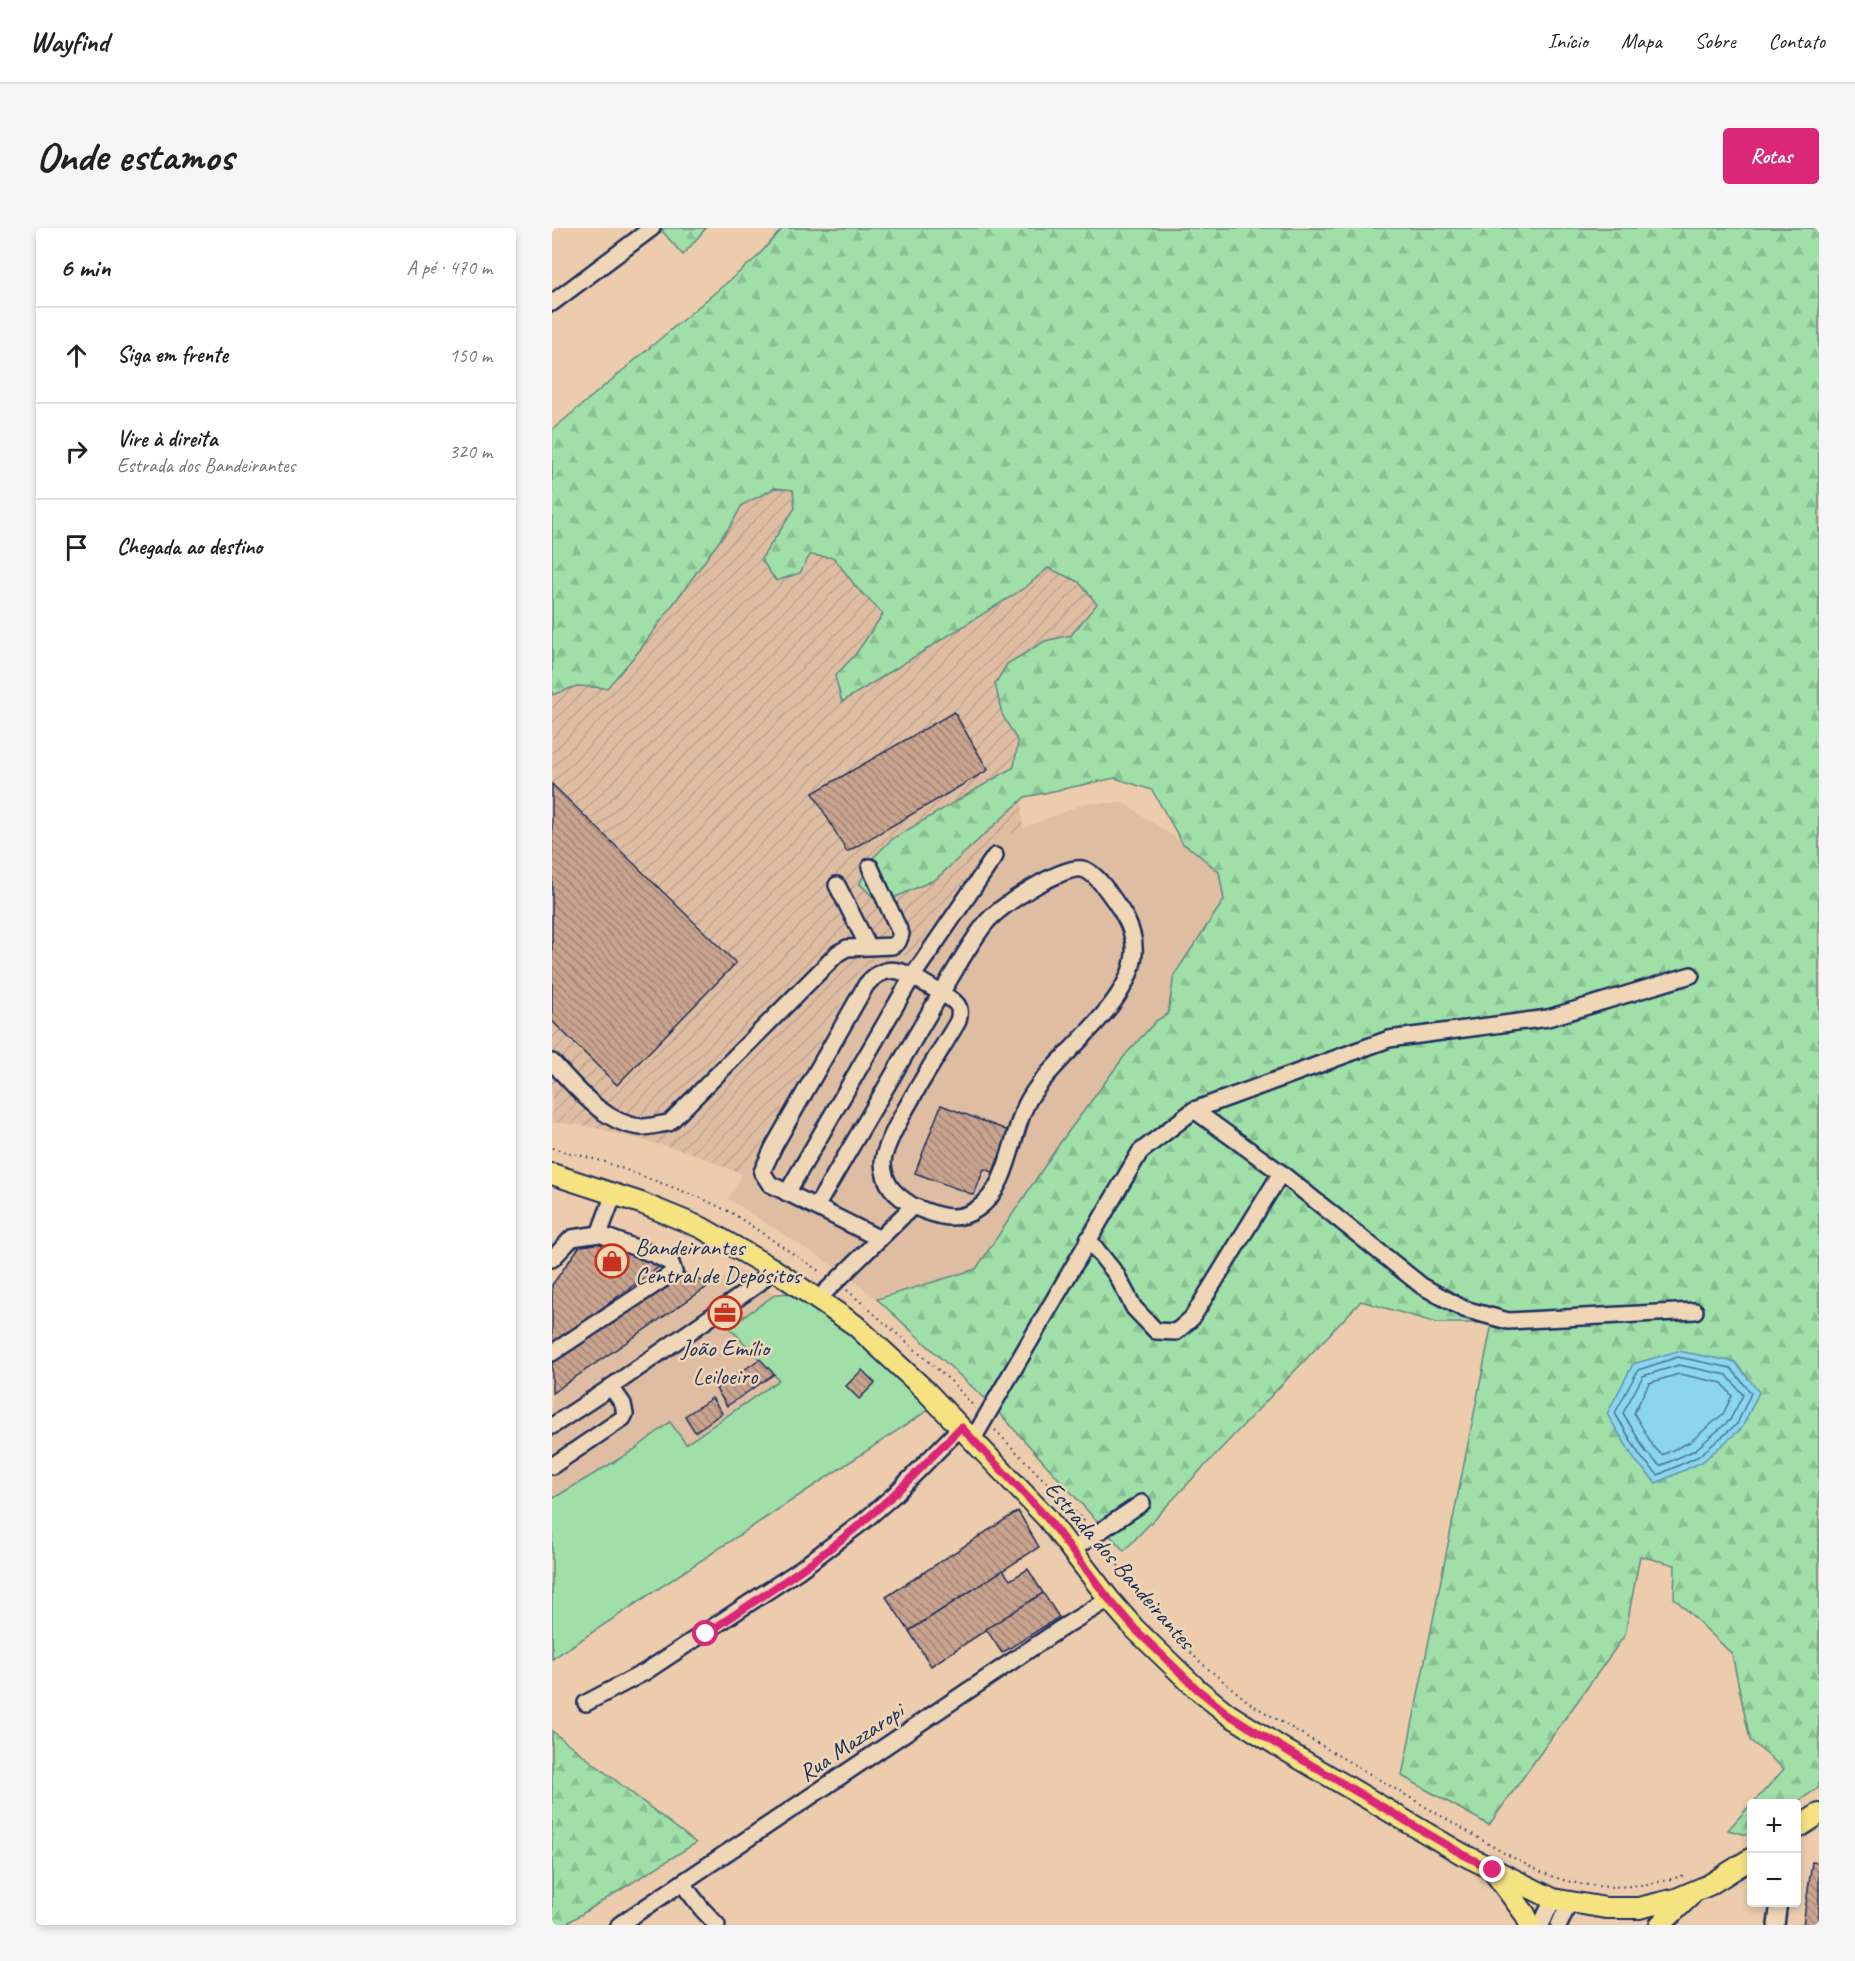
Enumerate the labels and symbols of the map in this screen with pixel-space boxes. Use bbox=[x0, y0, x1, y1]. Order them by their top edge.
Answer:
place label: Bandeirantes Central de Depósitos bbox=[635, 1232, 803, 1290]
shop icon: Bandeirantes Central de Depósitos bbox=[594, 1243, 630, 1279]
office icon: João Emílio Leiloeiro bbox=[707, 1295, 743, 1331]
place label: João Emílio Leiloeiro bbox=[680, 1333, 772, 1391]
street label: Estrada dos Bandeirantes bbox=[1038, 1474, 1203, 1657]
route start bbox=[692, 1620, 718, 1646]
street label: Rua Mazzaropi bbox=[793, 1694, 912, 1788]
route end bbox=[1479, 1856, 1505, 1882]

